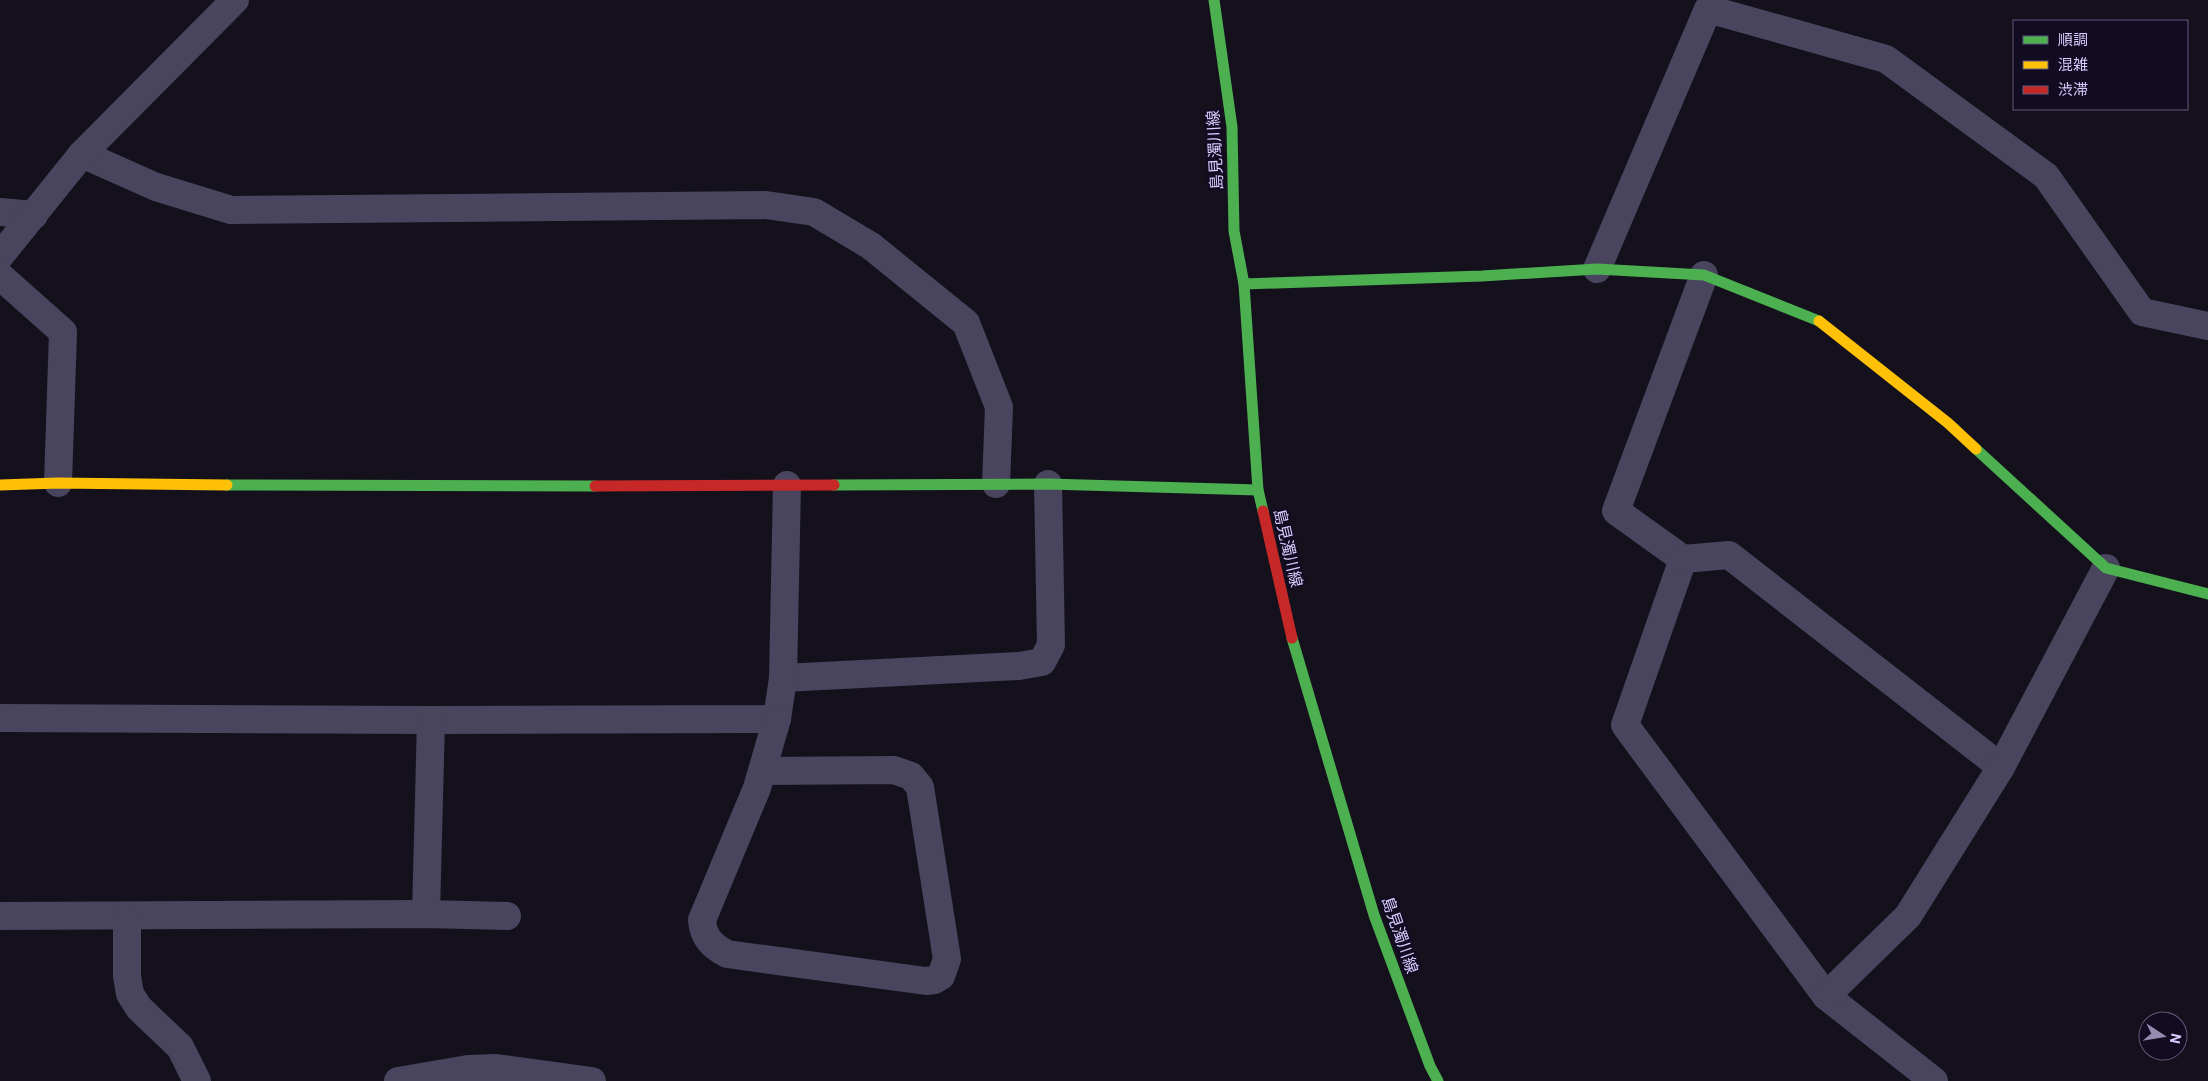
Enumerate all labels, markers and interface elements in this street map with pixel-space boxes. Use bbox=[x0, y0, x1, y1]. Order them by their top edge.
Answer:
legend bbox=[2013, 20, 2188, 110]
text: 順調 bbox=[2058, 31, 2088, 49]
text: 混雑 bbox=[2058, 56, 2088, 74]
text: 渋滞 bbox=[2058, 81, 2088, 99]
street label: 島見濁川線 bbox=[1203, 110, 1227, 190]
street label: 島見濁川線 bbox=[1270, 507, 1306, 589]
street label: 島見濁川線 bbox=[1378, 894, 1422, 976]
north arrow bbox=[2138, 1011, 2188, 1061]
text: N bbox=[2167, 1032, 2185, 1045]

